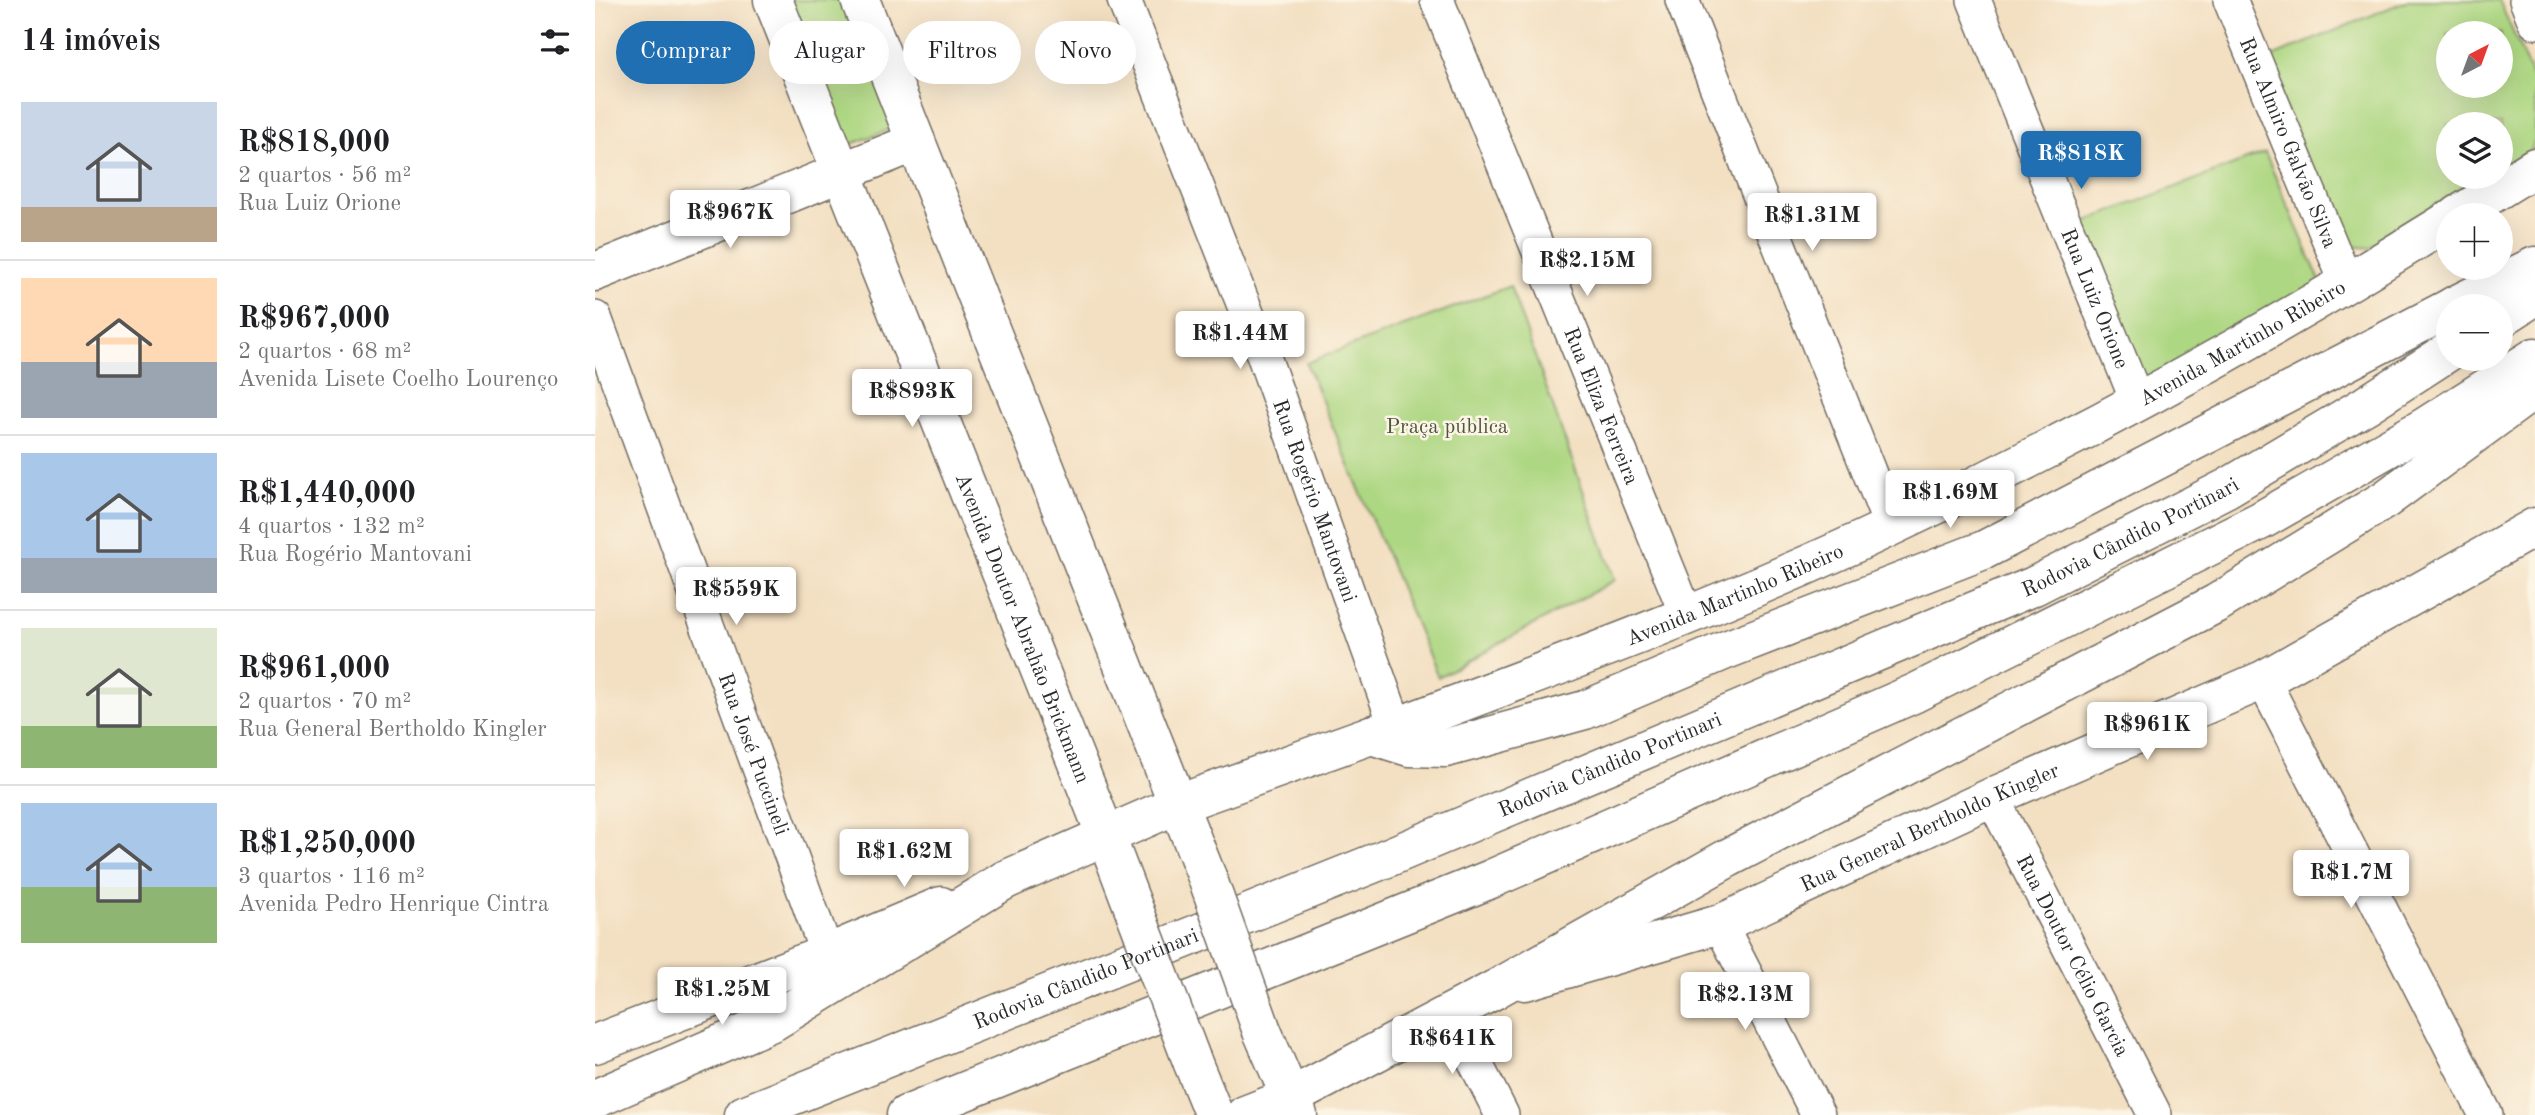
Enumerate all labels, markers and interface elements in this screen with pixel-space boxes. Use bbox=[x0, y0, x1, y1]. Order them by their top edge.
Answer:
chip: Comprar bbox=[616, 21, 755, 84]
chip: Alugar bbox=[769, 21, 889, 84]
chip: Filtros bbox=[903, 21, 1021, 84]
chip: Novo bbox=[1035, 21, 1136, 84]
north arrow bbox=[2436, 21, 2513, 98]
map controls bbox=[2436, 21, 2513, 371]
icon: filters bbox=[536, 23, 574, 61]
text: 14 imóveis bbox=[21, 27, 160, 57]
street label: Rua Almiro Galvão Silva bbox=[2235, 35, 2340, 251]
button: layers bbox=[2436, 112, 2513, 189]
text: R$818,000 bbox=[238, 128, 390, 158]
icon: home bbox=[77, 130, 161, 214]
pin: R$818K bbox=[2024, 132, 2138, 191]
text: R$818K bbox=[2037, 142, 2125, 165]
text: 2 quartos · 56 m² bbox=[238, 164, 411, 187]
pin: R$967K bbox=[673, 190, 787, 250]
text: Rua Luiz Orione bbox=[238, 192, 401, 215]
pin: R$1.31M bbox=[1747, 194, 1877, 253]
text: R$967K bbox=[686, 201, 774, 224]
button: + bbox=[2436, 203, 2513, 280]
text: R$1.31M bbox=[1763, 204, 1861, 227]
street label: Rua Luiz Orione bbox=[2056, 226, 2132, 372]
pin: R$2.15M bbox=[1522, 238, 1652, 298]
text: R$2.15M bbox=[1538, 249, 1636, 272]
street label: Avenida Martinho Ribeiro bbox=[2136, 277, 2350, 411]
button: − bbox=[2436, 294, 2513, 371]
text: R$967,000 bbox=[238, 304, 390, 334]
icon: home bbox=[77, 306, 161, 390]
pin: R$1.44M bbox=[1175, 312, 1305, 371]
text: R$1.44M bbox=[1191, 322, 1289, 345]
street label: Rua Eliza Ferreira bbox=[1559, 325, 1642, 488]
text: 2 quartos · 68 m² bbox=[238, 340, 411, 363]
text: Avenida Lisete Coelho Lourenço bbox=[238, 368, 558, 391]
pin: R$893K bbox=[855, 370, 969, 429]
text: R$893K bbox=[868, 380, 956, 403]
street label: Rua Rogério Mantovani bbox=[1268, 397, 1360, 605]
park label: Praça pública bbox=[1386, 417, 1508, 438]
pin: R$1.69M bbox=[1885, 470, 2015, 530]
street label: Avenida Doutor Abrahão Brickmann bbox=[951, 471, 1093, 787]
street label: Rodovia Cândido Portinari bbox=[2019, 474, 2243, 602]
text: R$1,440,000 bbox=[238, 479, 416, 509]
icon: home bbox=[77, 481, 161, 565]
text: R$1.69M bbox=[1901, 481, 1999, 504]
text: 4 quartos · 132 m² bbox=[238, 515, 425, 538]
street label: Avenida Martinho Ribeiro bbox=[1624, 541, 1847, 650]
text: Rua Rogério Mantovani bbox=[238, 543, 472, 566]
pin: R$559K bbox=[679, 568, 793, 627]
text: R$559K bbox=[692, 578, 780, 601]
text: R$961,000 bbox=[238, 654, 390, 684]
icon: home bbox=[77, 656, 161, 740]
street label: Rua José Puccineli bbox=[713, 671, 792, 838]
text: 2 quartos · 70 m² bbox=[238, 690, 411, 713]
pin: R$961K bbox=[2090, 702, 2204, 762]
street label: Rodovia Cândido Portinari bbox=[1495, 710, 1725, 822]
text: R$961K bbox=[2103, 713, 2191, 736]
text: Rua General Bertholdo Kingler bbox=[238, 718, 547, 741]
street label: Rua General Bertholdo Kingler bbox=[1798, 760, 2063, 897]
text: R$1,250,000 bbox=[238, 829, 416, 859]
pin: R$1.62M bbox=[839, 830, 969, 889]
icon: home bbox=[77, 831, 161, 915]
text: R$1.62M bbox=[855, 840, 953, 863]
pin: R$1.7M bbox=[2294, 850, 2408, 910]
street label: Rua Doutor Célio Garcia bbox=[2012, 852, 2132, 1060]
text: R$1.7M bbox=[2309, 861, 2393, 884]
text: 3 quartos · 116 m² bbox=[238, 865, 425, 888]
text: Avenida Pedro Henrique Cintra bbox=[238, 893, 549, 916]
street label: Rodovia Cândido Portinari bbox=[971, 926, 1202, 1034]
pin: R$1.25M bbox=[657, 968, 787, 1027]
pin: R$2.13M bbox=[1680, 972, 1810, 1032]
text: R$1.25M bbox=[673, 978, 771, 1001]
text: R$2.13M bbox=[1696, 983, 1794, 1006]
pin: R$641K bbox=[1395, 1016, 1509, 1076]
text: R$641K bbox=[1408, 1027, 1496, 1050]

